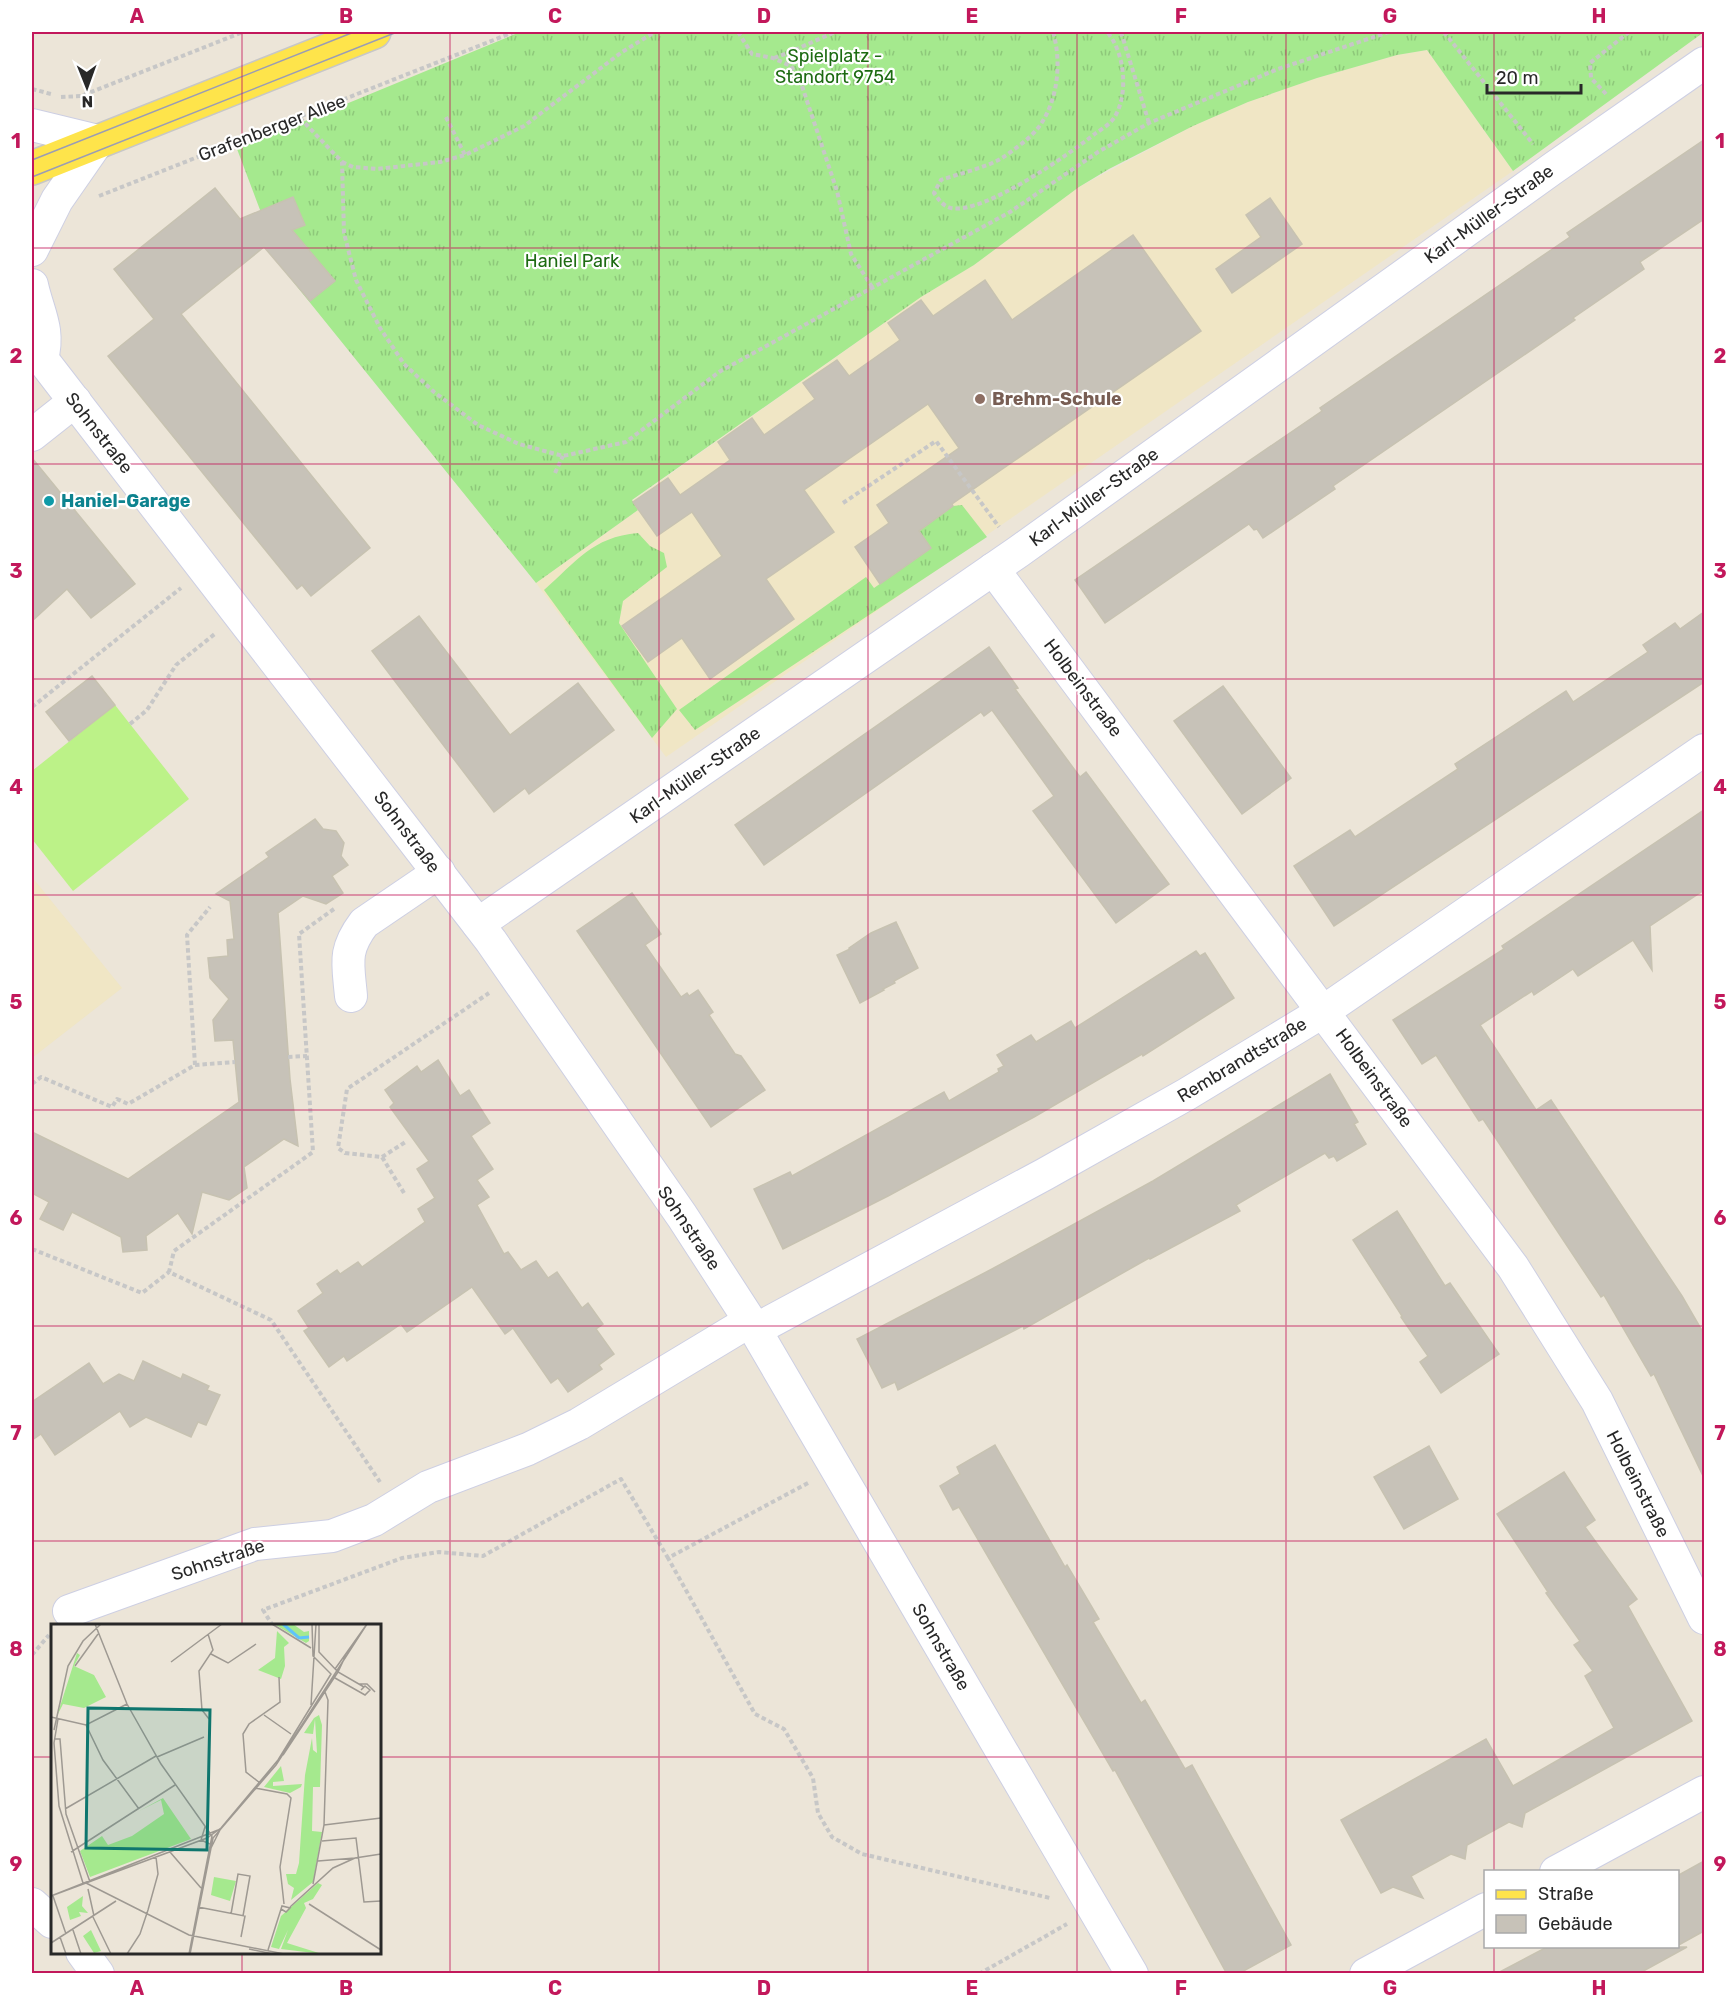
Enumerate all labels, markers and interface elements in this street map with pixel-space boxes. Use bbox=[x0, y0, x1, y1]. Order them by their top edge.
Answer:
text: A bbox=[130, 4, 145, 28]
text: B bbox=[339, 4, 353, 28]
text: C bbox=[548, 4, 562, 28]
text: D bbox=[757, 4, 771, 28]
text: E bbox=[966, 4, 978, 28]
text: F bbox=[1175, 4, 1187, 28]
text: G bbox=[1383, 4, 1397, 28]
text: H bbox=[1592, 4, 1606, 28]
park label: Spielplatz - Standort 9754 bbox=[775, 45, 895, 88]
north arrow bbox=[57, 57, 117, 117]
scale bar bbox=[1487, 57, 1582, 95]
text: 20 m bbox=[1496, 67, 1538, 89]
street label: Grafenberger Allee bbox=[195, 90, 349, 166]
text: N bbox=[81, 92, 93, 111]
text: 1 bbox=[11, 129, 21, 153]
text: 1 bbox=[1715, 129, 1725, 153]
street label: Karl-Müller-Straße bbox=[1420, 160, 1558, 268]
park label: Haniel Park bbox=[525, 250, 620, 272]
text: 2 bbox=[10, 344, 23, 368]
text: 2 bbox=[1714, 344, 1727, 368]
street label: Sohnstraße bbox=[60, 388, 138, 478]
place label: Brehm-Schule bbox=[992, 388, 1122, 410]
marker: Brehm-Schule bbox=[973, 392, 987, 406]
street label: Karl-Müller-Straße bbox=[1025, 443, 1163, 551]
place label: Haniel-Garage bbox=[61, 490, 191, 512]
marker: Haniel-Garage bbox=[42, 494, 56, 508]
text: 3 bbox=[9, 559, 23, 583]
text: 3 bbox=[1713, 559, 1727, 583]
street label: Holbeinstraße bbox=[1039, 635, 1127, 741]
street label: Karl-Müller-Straße bbox=[625, 722, 765, 828]
text: 4 bbox=[9, 775, 23, 799]
text: 4 bbox=[1713, 775, 1727, 799]
street label: Sohnstraße bbox=[369, 787, 445, 877]
text: 5 bbox=[10, 990, 23, 1014]
text: 5 bbox=[1714, 990, 1727, 1014]
street label: Rembrandtstraße bbox=[1173, 1013, 1311, 1107]
street label: Holbeinstraße bbox=[1331, 1024, 1417, 1132]
street label: Sohnstraße bbox=[653, 1182, 725, 1274]
text: 6 bbox=[9, 1206, 23, 1230]
text: 6 bbox=[1713, 1206, 1727, 1230]
text: 7 bbox=[10, 1421, 22, 1445]
text: 7 bbox=[1714, 1421, 1726, 1445]
street label: Holbeinstraße bbox=[1602, 1427, 1674, 1541]
street label: Sohnstraße bbox=[169, 1535, 267, 1585]
street label: Sohnstraße bbox=[907, 1600, 975, 1694]
inset map bbox=[51, 1624, 381, 1954]
text: 8 bbox=[9, 1637, 23, 1661]
text: 8 bbox=[1713, 1637, 1727, 1661]
text: 9 bbox=[10, 1852, 23, 1876]
text: 9 bbox=[1714, 1852, 1727, 1876]
legend bbox=[1484, 1870, 1679, 1948]
text: Straße bbox=[1538, 1883, 1594, 1905]
text: Gebäude bbox=[1538, 1913, 1613, 1935]
text: A bbox=[130, 1976, 145, 2000]
text: B bbox=[339, 1976, 353, 2000]
text: C bbox=[548, 1976, 562, 2000]
text: D bbox=[757, 1976, 771, 2000]
text: E bbox=[966, 1976, 978, 2000]
text: F bbox=[1175, 1976, 1187, 2000]
text: G bbox=[1383, 1976, 1397, 2000]
text: H bbox=[1592, 1976, 1606, 2000]

